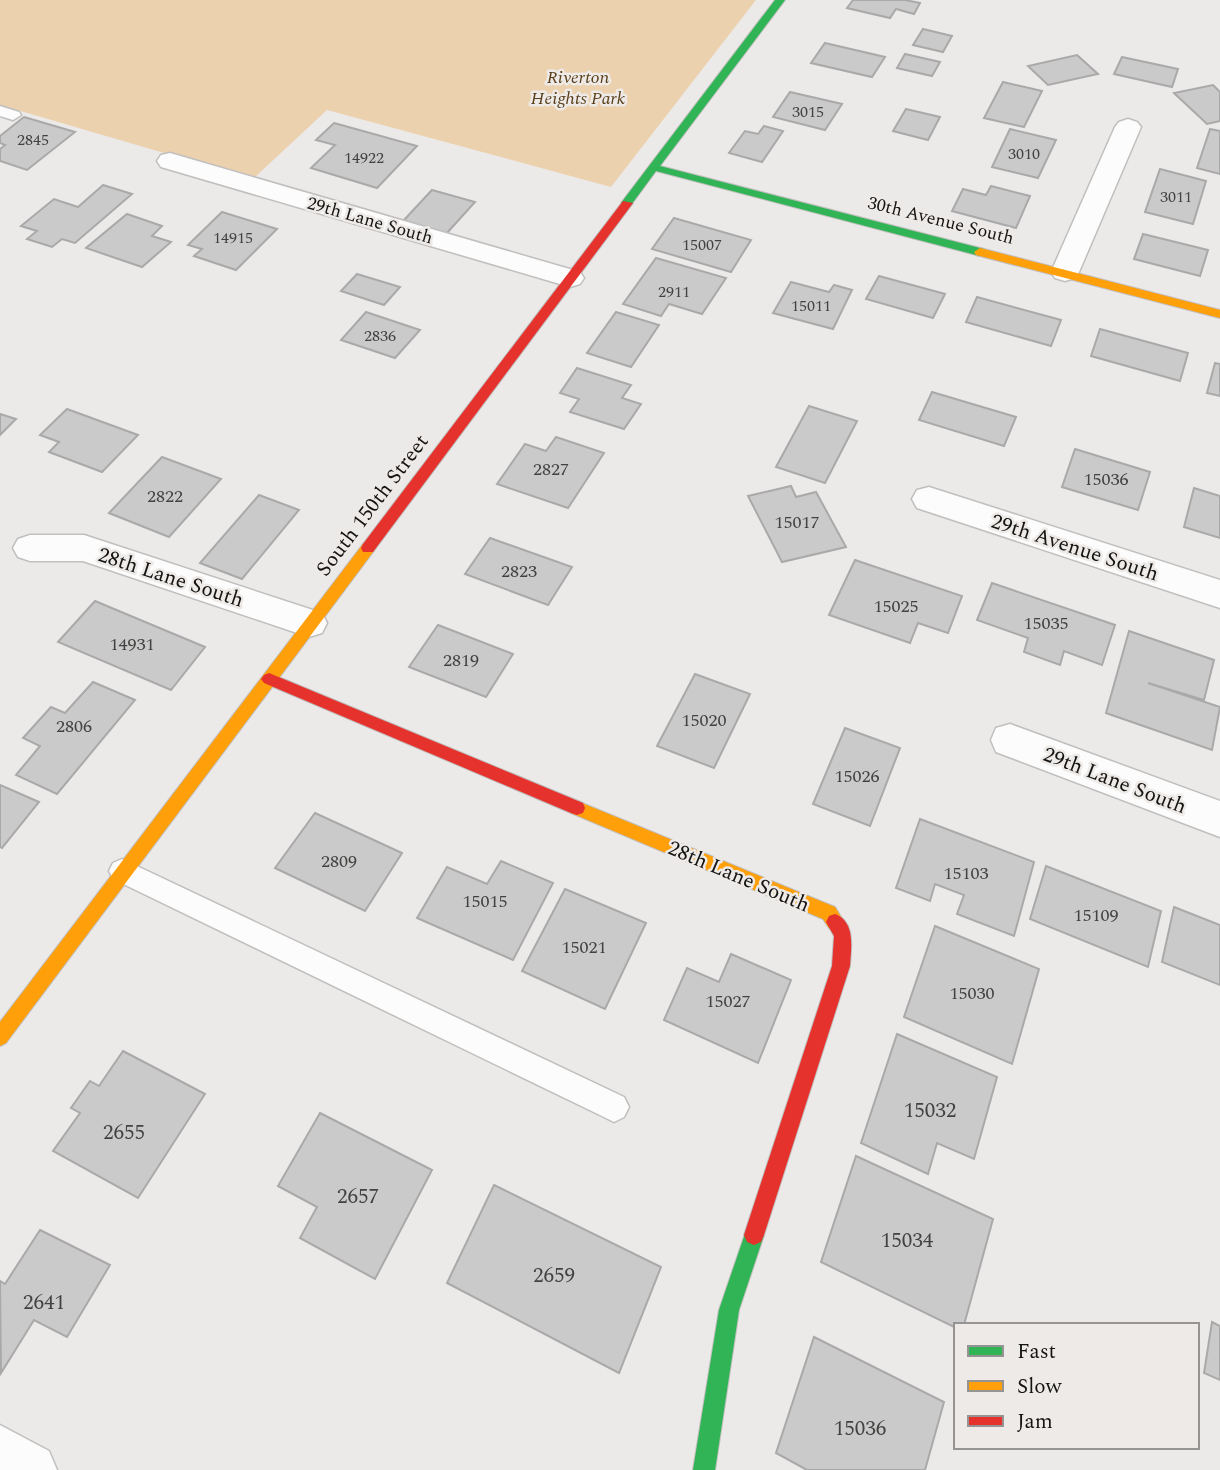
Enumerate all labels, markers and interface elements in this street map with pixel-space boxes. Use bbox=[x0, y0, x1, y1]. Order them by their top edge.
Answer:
park label: Riverton Heights Park bbox=[531, 64, 626, 112]
house number: 3015 bbox=[792, 100, 824, 124]
house number: 2845 bbox=[17, 128, 49, 152]
house number: 3010 bbox=[1008, 142, 1040, 166]
house number: 14922 bbox=[344, 146, 384, 170]
house number: 3011 bbox=[1160, 185, 1192, 209]
street label: 30th Avenue South bbox=[865, 189, 1017, 252]
street label: 29th Lane South bbox=[304, 190, 436, 251]
house number: 14915 bbox=[213, 226, 253, 250]
house number: 15007 bbox=[682, 233, 722, 257]
house number: 2911 bbox=[658, 280, 690, 304]
house number: 15011 bbox=[791, 294, 831, 318]
house number: 2836 bbox=[364, 324, 396, 348]
street label: South 150th Street bbox=[309, 428, 437, 584]
house number: 2827 bbox=[533, 456, 569, 483]
house number: 15036 bbox=[1084, 466, 1129, 493]
house number: 2822 bbox=[147, 483, 183, 510]
street label: 29th Avenue South bbox=[987, 506, 1163, 590]
house number: 15017 bbox=[775, 509, 820, 536]
street label: 28th Lane South bbox=[94, 539, 248, 617]
house number: 2823 bbox=[501, 558, 537, 585]
house number: 15025 bbox=[874, 593, 919, 620]
house number: 15035 bbox=[1024, 610, 1069, 637]
house number: 14931 bbox=[110, 631, 155, 658]
house number: 2819 bbox=[443, 647, 479, 674]
house number: 15020 bbox=[682, 707, 727, 734]
house number: 2806 bbox=[56, 713, 92, 740]
street label: 29th Lane South bbox=[1038, 739, 1191, 823]
house number: 15026 bbox=[835, 763, 880, 790]
street label: 28th Lane South bbox=[663, 833, 815, 921]
house number: 2809 bbox=[321, 848, 357, 875]
house number: 15103 bbox=[944, 860, 989, 887]
house number: 15015 bbox=[463, 888, 508, 915]
house number: 15109 bbox=[1074, 902, 1119, 929]
house number: 15021 bbox=[562, 934, 607, 961]
house number: 15030 bbox=[950, 980, 995, 1007]
house number: 15027 bbox=[706, 988, 751, 1015]
house number: 15032 bbox=[904, 1095, 956, 1127]
house number: 2655 bbox=[103, 1117, 145, 1149]
house number: 2657 bbox=[337, 1181, 379, 1213]
house number: 15034 bbox=[881, 1225, 934, 1257]
house number: 2659 bbox=[533, 1260, 575, 1292]
house number: 2641 bbox=[23, 1287, 65, 1319]
legend bbox=[954, 1323, 1199, 1449]
text: Fast bbox=[1017, 1336, 1056, 1368]
text: Slow bbox=[1017, 1371, 1063, 1403]
text: Jam bbox=[1017, 1406, 1053, 1438]
house number: 15036 bbox=[834, 1413, 886, 1445]

